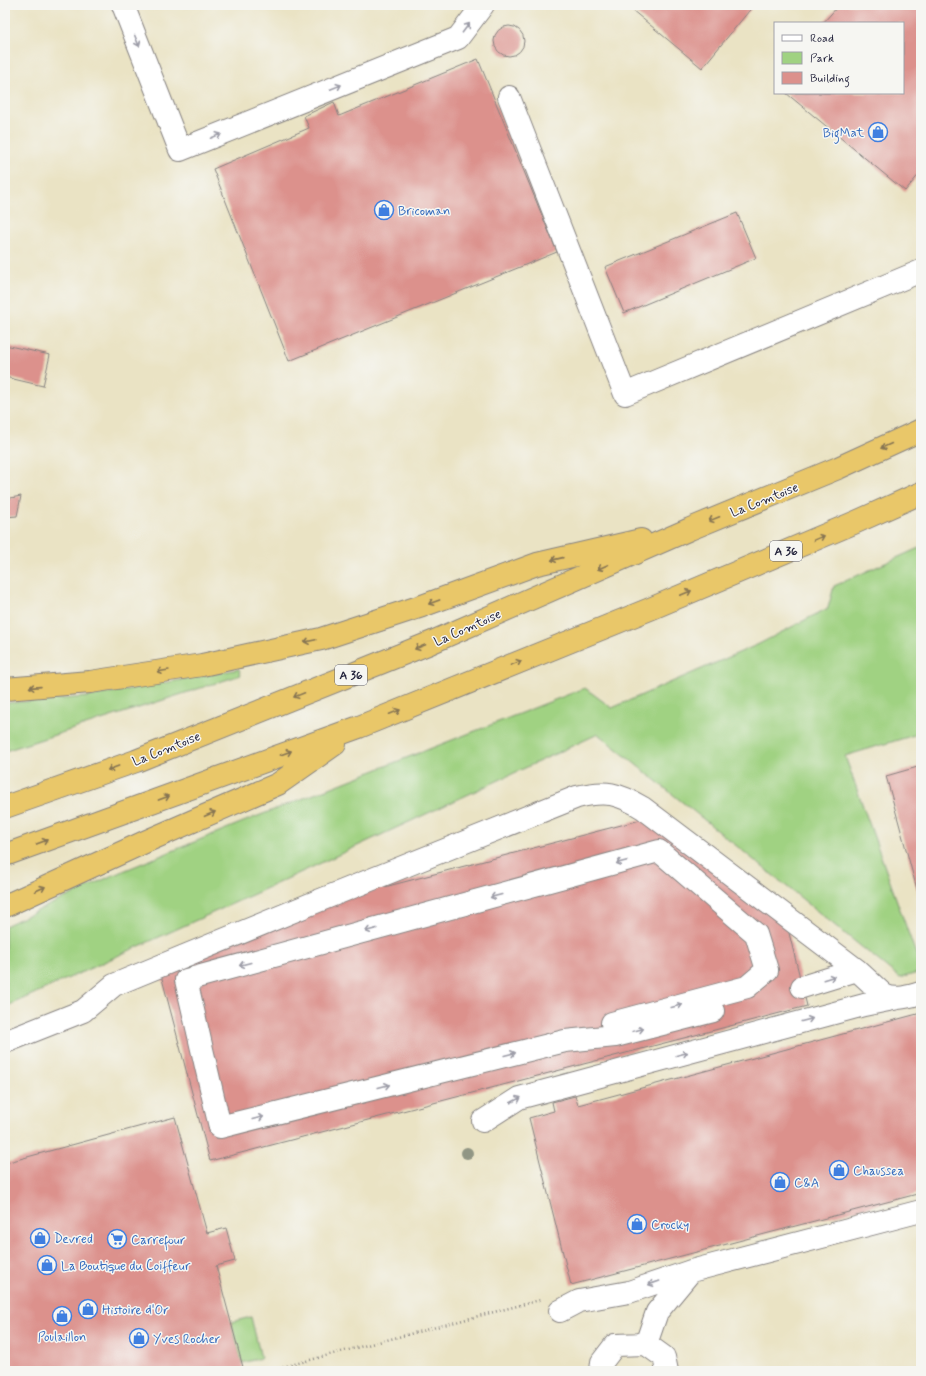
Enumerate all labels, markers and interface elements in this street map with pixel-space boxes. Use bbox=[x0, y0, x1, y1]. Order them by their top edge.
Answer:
legend bbox=[774, 22, 904, 94]
one-way arrow bbox=[462, 23, 470, 34]
text: Road bbox=[810, 31, 834, 47]
one-way arrow bbox=[134, 35, 141, 47]
text: Park bbox=[810, 51, 834, 67]
text: Building bbox=[810, 71, 850, 88]
one-way arrow bbox=[330, 82, 342, 90]
shop icon: BigMat bbox=[867, 121, 889, 143]
place label: BigMat bbox=[823, 125, 864, 144]
one-way arrow bbox=[209, 131, 221, 139]
shop icon: Bricoman bbox=[373, 199, 395, 221]
place label: Bricoman bbox=[398, 203, 450, 220]
one-way arrow bbox=[880, 443, 892, 450]
street label: La Comtoise bbox=[728, 479, 801, 522]
one-way arrow bbox=[709, 516, 721, 523]
one-way arrow bbox=[812, 533, 824, 541]
road number: A 36 bbox=[770, 541, 802, 561]
one-way arrow bbox=[551, 556, 564, 564]
one-way arrow bbox=[598, 564, 610, 571]
one-way arrow bbox=[679, 589, 691, 597]
one-way arrow bbox=[429, 598, 441, 606]
street label: La Comtoise bbox=[431, 606, 504, 651]
one-way arrow bbox=[304, 638, 317, 646]
one-way arrow bbox=[415, 644, 427, 651]
one-way arrow bbox=[509, 659, 521, 666]
road number: A 36 bbox=[335, 665, 367, 685]
one-way arrow bbox=[157, 667, 170, 675]
one-way arrow bbox=[28, 683, 41, 690]
one-way arrow bbox=[294, 692, 306, 700]
one-way arrow bbox=[389, 708, 401, 715]
street label: La Comtoise bbox=[130, 728, 203, 771]
one-way arrow bbox=[280, 749, 292, 757]
one-way arrow bbox=[108, 765, 120, 773]
one-way arrow bbox=[158, 794, 171, 801]
one-way arrow bbox=[204, 809, 216, 817]
one-way arrow bbox=[35, 838, 48, 845]
one-way arrow bbox=[615, 858, 628, 866]
one-way arrow bbox=[34, 885, 46, 893]
one-way arrow bbox=[490, 892, 503, 900]
one-way arrow bbox=[365, 927, 378, 934]
one-way arrow bbox=[239, 961, 252, 968]
one-way arrow bbox=[823, 974, 835, 982]
one-way arrow bbox=[670, 1001, 683, 1009]
one-way arrow bbox=[801, 1016, 814, 1023]
one-way arrow bbox=[631, 1026, 644, 1034]
one-way arrow bbox=[504, 1050, 517, 1058]
one-way arrow bbox=[675, 1050, 688, 1057]
one-way arrow bbox=[377, 1082, 390, 1089]
one-way arrow bbox=[510, 1096, 522, 1103]
one-way arrow bbox=[251, 1113, 264, 1121]
shop icon: Chaussea bbox=[828, 1159, 850, 1181]
place label: Chaussea bbox=[853, 1163, 904, 1180]
shop icon: C&A bbox=[769, 1171, 791, 1193]
place label: C&A bbox=[794, 1175, 819, 1192]
shop icon: Crocky bbox=[626, 1213, 648, 1235]
place label: Crocky bbox=[651, 1217, 689, 1234]
shop icon: Devred bbox=[29, 1227, 51, 1249]
supermarket icon: Carrefour bbox=[106, 1228, 128, 1250]
place label: Devred bbox=[54, 1231, 93, 1248]
place label: Carrefour bbox=[131, 1232, 186, 1251]
shop icon: La Boutique du Coiffeur bbox=[36, 1254, 58, 1276]
place label: La Boutique du Coiffeur bbox=[61, 1258, 191, 1275]
one-way arrow bbox=[649, 1280, 661, 1288]
shop icon: Histoire d'Or bbox=[77, 1298, 99, 1320]
place label: Histoire d'Or bbox=[102, 1302, 169, 1319]
shop icon: Poulaillon bbox=[51, 1305, 73, 1327]
shop icon: Yves Rocher bbox=[128, 1327, 150, 1349]
place label: Poulaillon bbox=[38, 1329, 86, 1346]
place label: Yves Rocher bbox=[153, 1331, 221, 1348]

